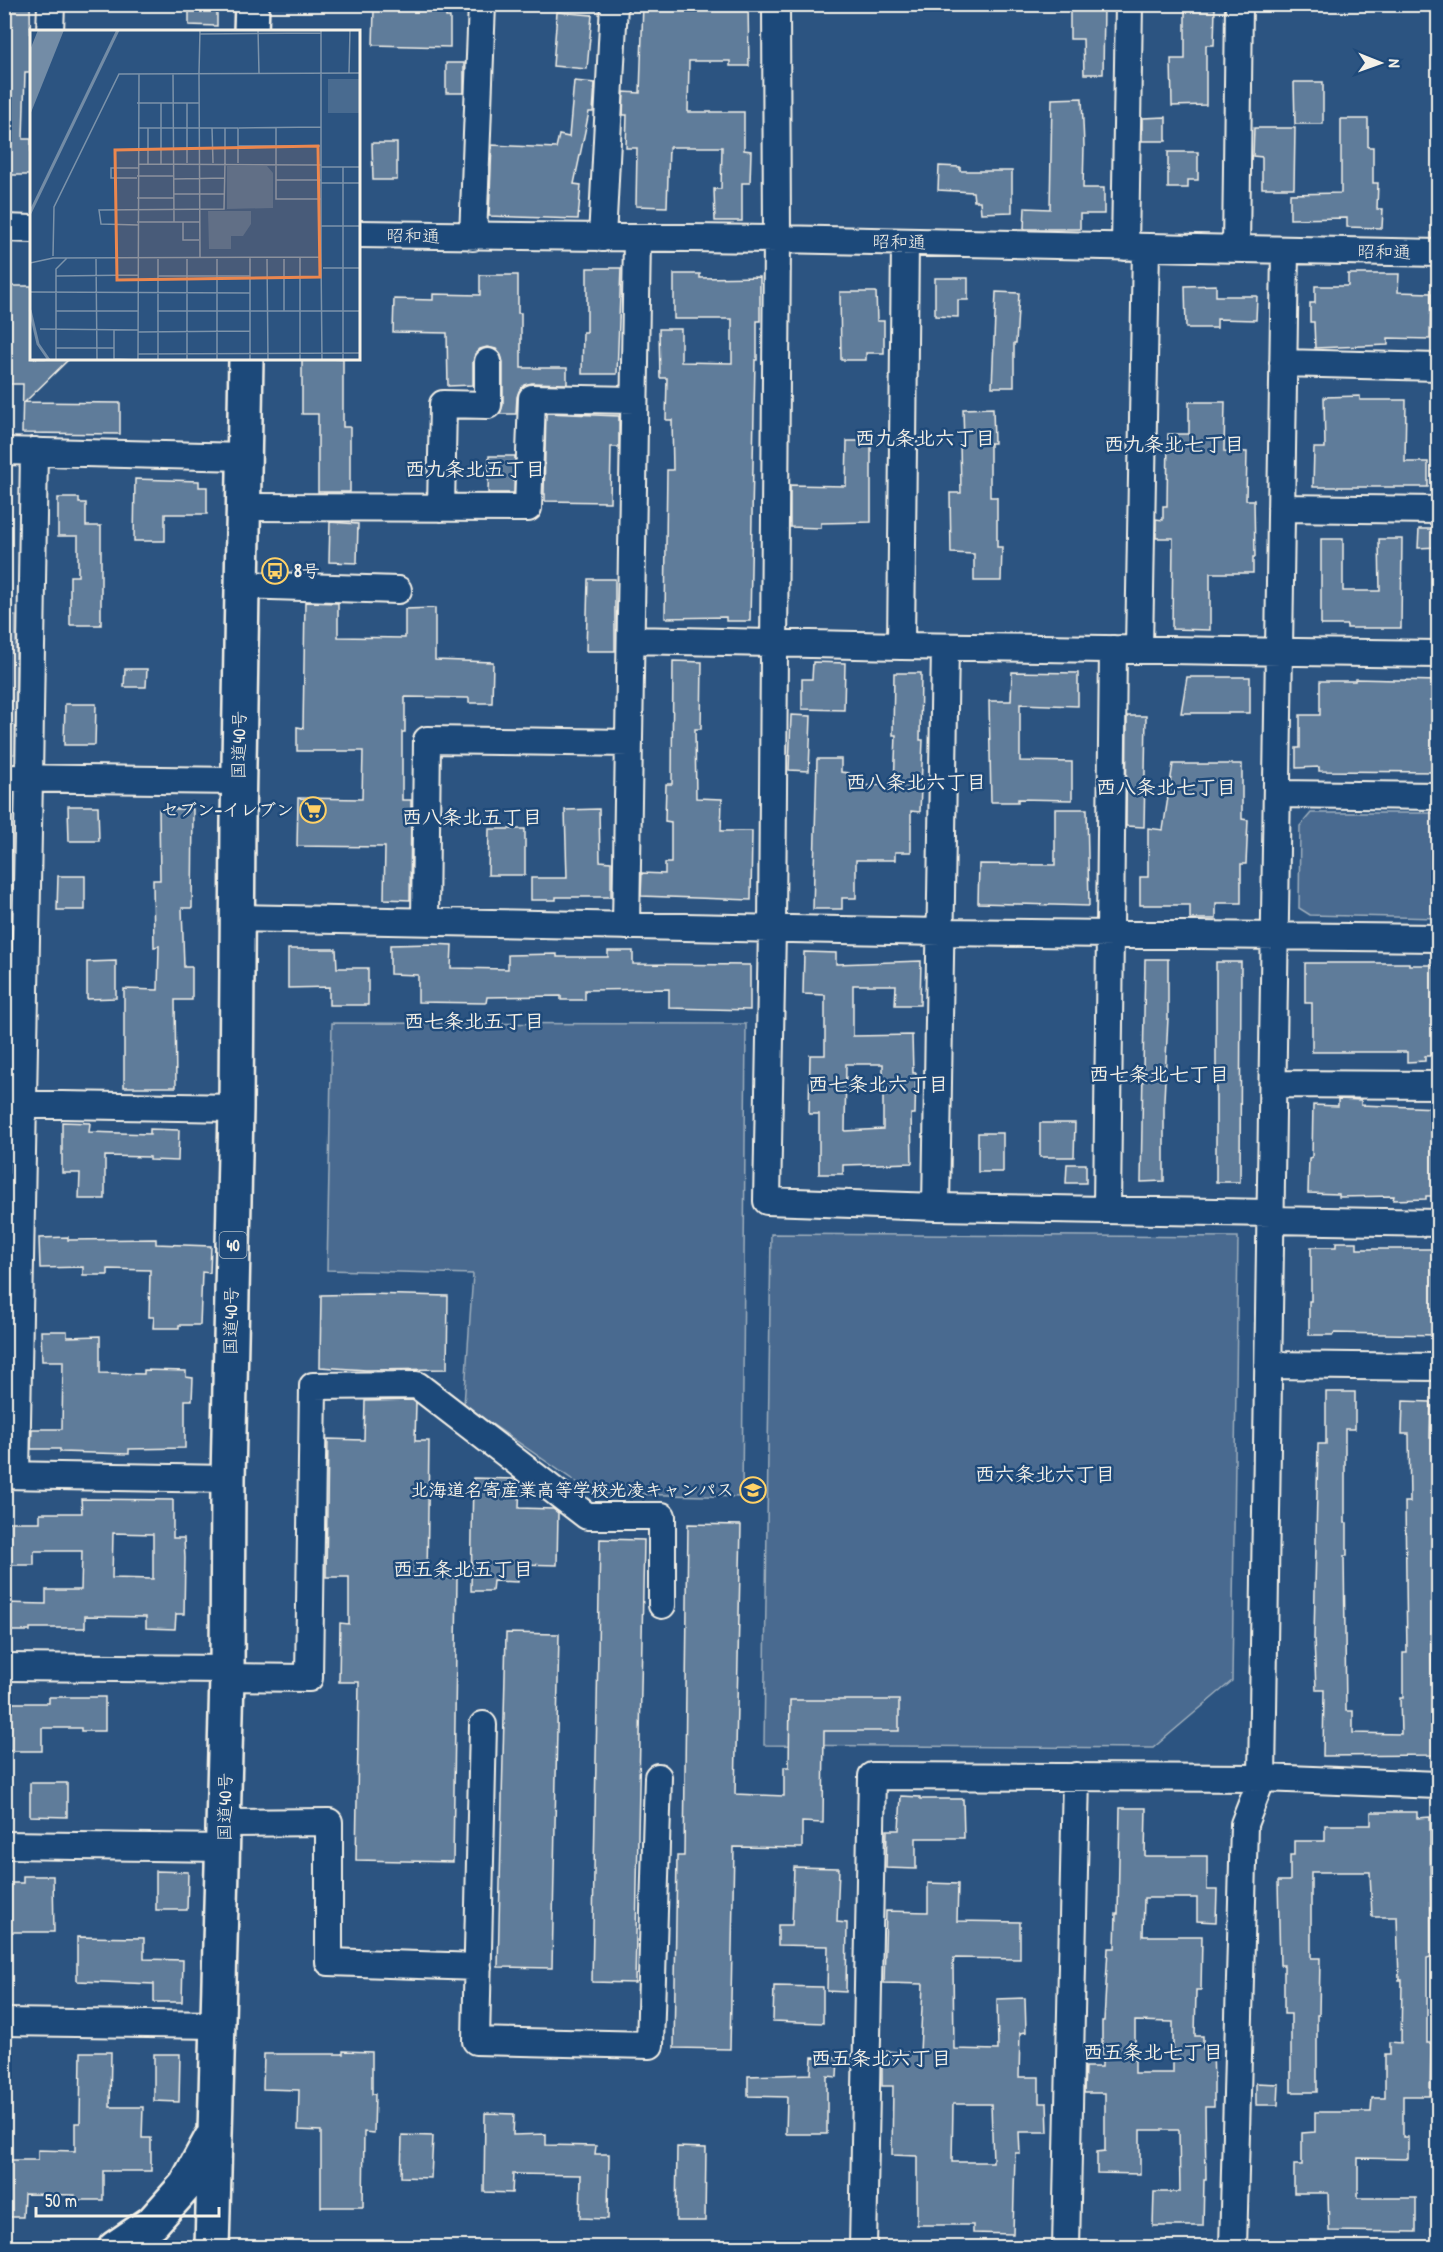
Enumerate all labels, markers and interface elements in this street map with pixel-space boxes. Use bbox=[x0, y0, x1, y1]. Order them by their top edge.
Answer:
inset map bbox=[30, 30, 360, 360]
north arrow bbox=[1350, 33, 1410, 93]
text: N bbox=[1384, 59, 1406, 68]
street label: 昭和通 bbox=[386, 223, 440, 248]
street label: 昭和通 bbox=[872, 229, 926, 254]
street label: 昭和通 bbox=[1357, 239, 1411, 264]
district label: 西九条北六丁目 bbox=[855, 424, 995, 451]
district label: 西九条北七丁目 bbox=[1104, 430, 1244, 457]
district label: 西九条北五丁目 bbox=[405, 455, 545, 482]
bus stop icon: 8号 bbox=[260, 556, 290, 586]
place label: 8号 bbox=[294, 558, 320, 583]
street label: 国道40号 bbox=[225, 710, 252, 780]
district label: 西八条北六丁目 bbox=[846, 768, 986, 795]
district label: 西八条北七丁目 bbox=[1096, 773, 1236, 800]
supermarket icon: セブン-イレブン bbox=[298, 795, 328, 825]
place label: セブン-イレブン bbox=[161, 797, 294, 822]
district label: 西八条北五丁目 bbox=[402, 803, 542, 830]
district label: 西七条北五丁目 bbox=[404, 1007, 544, 1034]
district label: 西七条北七丁目 bbox=[1089, 1060, 1229, 1087]
district label: 西七条北六丁目 bbox=[808, 1070, 948, 1097]
road number: 40 bbox=[220, 1232, 246, 1258]
street label: 国道40号 bbox=[217, 1286, 244, 1356]
district label: 西六条北六丁目 bbox=[975, 1460, 1115, 1487]
school or university icon: 北海道名寄産業高等学校光凌キャンパス bbox=[738, 1475, 768, 1505]
place label: 北海道名寄産業高等学校光凌キャンパス bbox=[411, 1477, 734, 1502]
district label: 西五条北五丁目 bbox=[393, 1555, 533, 1582]
street label: 国道40号 bbox=[211, 1772, 238, 1842]
district label: 西五条北七丁目 bbox=[1083, 2038, 1223, 2065]
district label: 西五条北六丁目 bbox=[811, 2044, 951, 2071]
scale bar bbox=[36, 2180, 219, 2218]
text: 50 m bbox=[45, 2188, 77, 2213]

